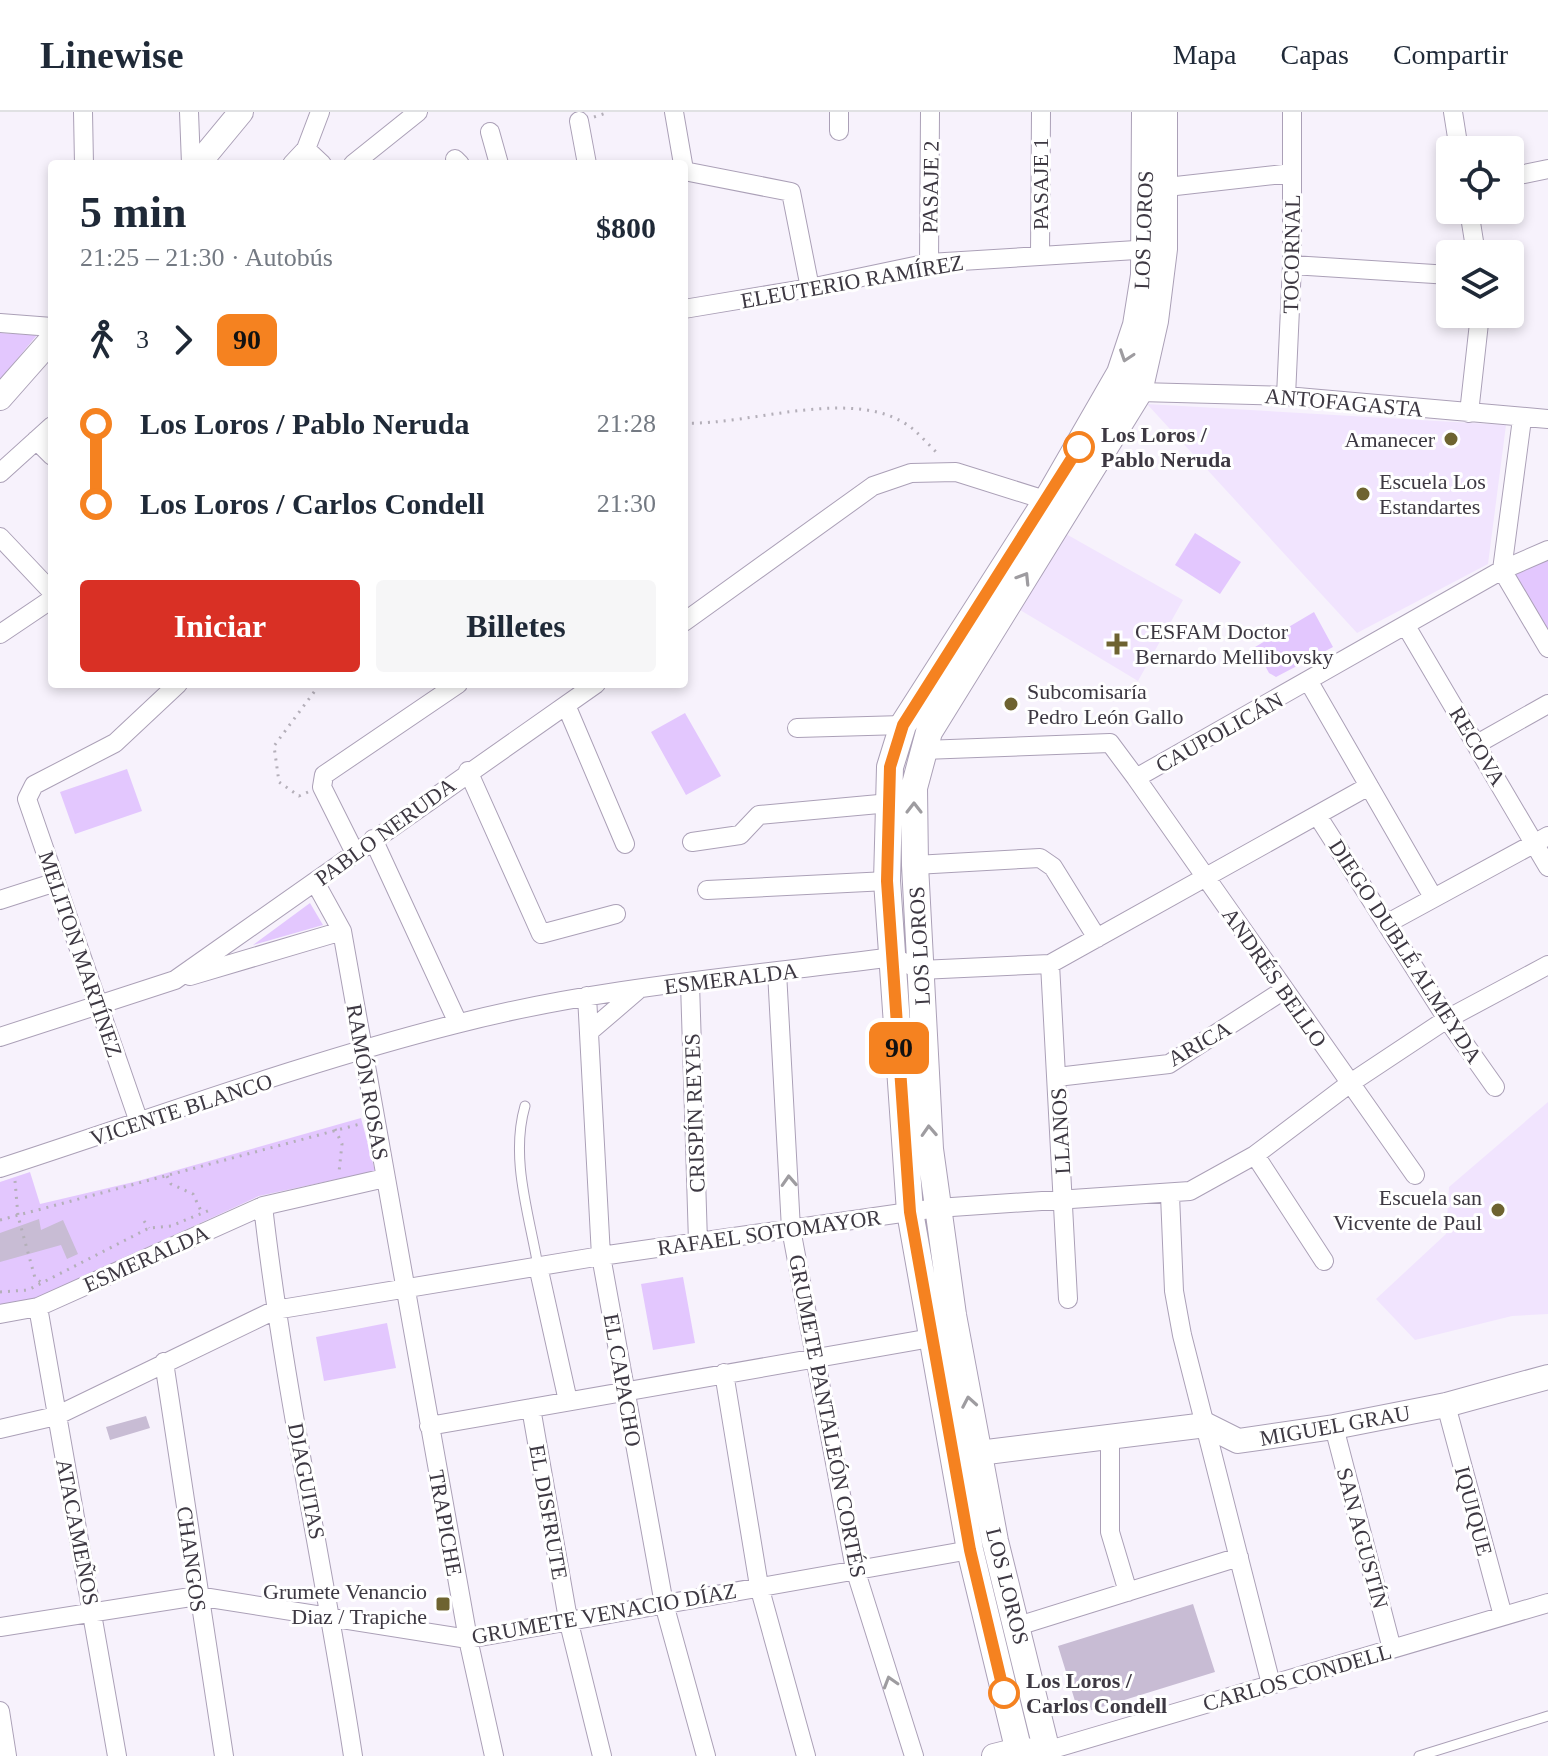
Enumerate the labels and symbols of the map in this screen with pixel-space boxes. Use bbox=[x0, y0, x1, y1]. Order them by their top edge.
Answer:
street label: PASAJE 1 bbox=[1028, 138, 1053, 230]
street label: PASAJE 2 bbox=[917, 140, 944, 234]
street label: LOS LOROS bbox=[1129, 170, 1158, 290]
street label: TOCORNAL bbox=[1278, 194, 1305, 314]
street label: ELEUTERIO RAMÍREZ bbox=[739, 250, 965, 313]
one-way arrow bbox=[1119, 348, 1136, 362]
street label: ANTOFAGASTA bbox=[1264, 383, 1424, 422]
place label: Los Loros / Pablo Neruda bbox=[1101, 422, 1231, 472]
place label: Amanecer bbox=[1345, 427, 1436, 452]
marker: Amanecer bbox=[1442, 430, 1460, 448]
marker: Los Loros / Pablo Neruda bbox=[1064, 432, 1094, 462]
place label: Escuela Los Estandartes bbox=[1379, 469, 1486, 519]
marker: Escuela Los Estandartes bbox=[1354, 485, 1372, 503]
one-way arrow bbox=[1015, 572, 1030, 586]
place label: CESFAM Doctor Bernardo Mellibovsky bbox=[1135, 619, 1334, 669]
marker: CESFAM Doctor Bernardo Mellibovsky bbox=[1106, 633, 1128, 655]
place label: Subcomisaría Pedro León Gallo bbox=[1027, 679, 1183, 729]
street label: CAUPOLICÁN bbox=[1151, 687, 1287, 778]
marker: Subcomisaría Pedro León Gallo bbox=[1002, 695, 1020, 713]
street label: RECOVA bbox=[1444, 702, 1511, 790]
street label: PABLO NERUDA bbox=[310, 772, 460, 891]
one-way arrow bbox=[905, 801, 923, 814]
street label: DIEGO DUBLÉ ALMEYDA bbox=[1324, 835, 1487, 1068]
street label: MELITON MARTÍNEZ bbox=[33, 848, 128, 1061]
street label: LOS LOROS bbox=[904, 886, 935, 1006]
street label: ANDRÉS BELLO bbox=[1217, 903, 1332, 1052]
street label: ESMERALDA bbox=[663, 958, 799, 999]
street label: RAMÓN ROSAS bbox=[341, 1002, 394, 1162]
street label: ARICA bbox=[1163, 1015, 1235, 1071]
line badge: 90 bbox=[863, 1022, 935, 1074]
street label: CRISPÍN REYES bbox=[679, 1033, 710, 1193]
street label: VICENTE BLANCO bbox=[87, 1068, 275, 1151]
street label: LLANOS bbox=[1046, 1087, 1075, 1175]
one-way arrow bbox=[921, 1124, 938, 1137]
one-way arrow bbox=[781, 1174, 798, 1187]
place label: Escuela san Vicvente de Paul bbox=[1333, 1185, 1482, 1235]
marker: Escuela san Vicvente de Paul bbox=[1489, 1201, 1507, 1219]
street label: RAFAEL SOTOMAYOR bbox=[656, 1204, 883, 1261]
street label: ESMERALDA bbox=[80, 1220, 213, 1297]
street label: GRUMETE PANTALEÓN CORTÉS bbox=[784, 1252, 871, 1580]
street label: EL CAPACHO bbox=[599, 1312, 647, 1449]
one-way arrow bbox=[962, 1395, 979, 1408]
street label: MIGUEL GRAU bbox=[1258, 1400, 1412, 1451]
street label: DIAGUITAS bbox=[283, 1421, 330, 1541]
street label: EL DISFRUTE bbox=[524, 1443, 573, 1582]
street label: ATACAMEÑOS bbox=[51, 1457, 104, 1607]
street label: IQUIQUE bbox=[1450, 1464, 1497, 1559]
street label: SAN AGUSTÍN bbox=[1332, 1465, 1393, 1611]
street label: TRAPICHE bbox=[424, 1468, 467, 1578]
street label: CHANGOS bbox=[172, 1505, 211, 1613]
street label: LOS LOROS bbox=[981, 1525, 1034, 1647]
street label: GRUMETE VENACIO DÍAZ bbox=[470, 1578, 738, 1649]
place label: Grumete Venancio Diaz / Trapiche bbox=[263, 1579, 427, 1629]
marker: Grumete Venancio Diaz / Trapiche bbox=[434, 1595, 452, 1613]
street label: CARLOS CONDELL bbox=[1200, 1639, 1394, 1716]
place label: Los Loros / Carlos Condell bbox=[1026, 1668, 1167, 1718]
one-way arrow bbox=[884, 1675, 900, 1689]
marker: Los Loros / Carlos Condell bbox=[989, 1678, 1019, 1708]

